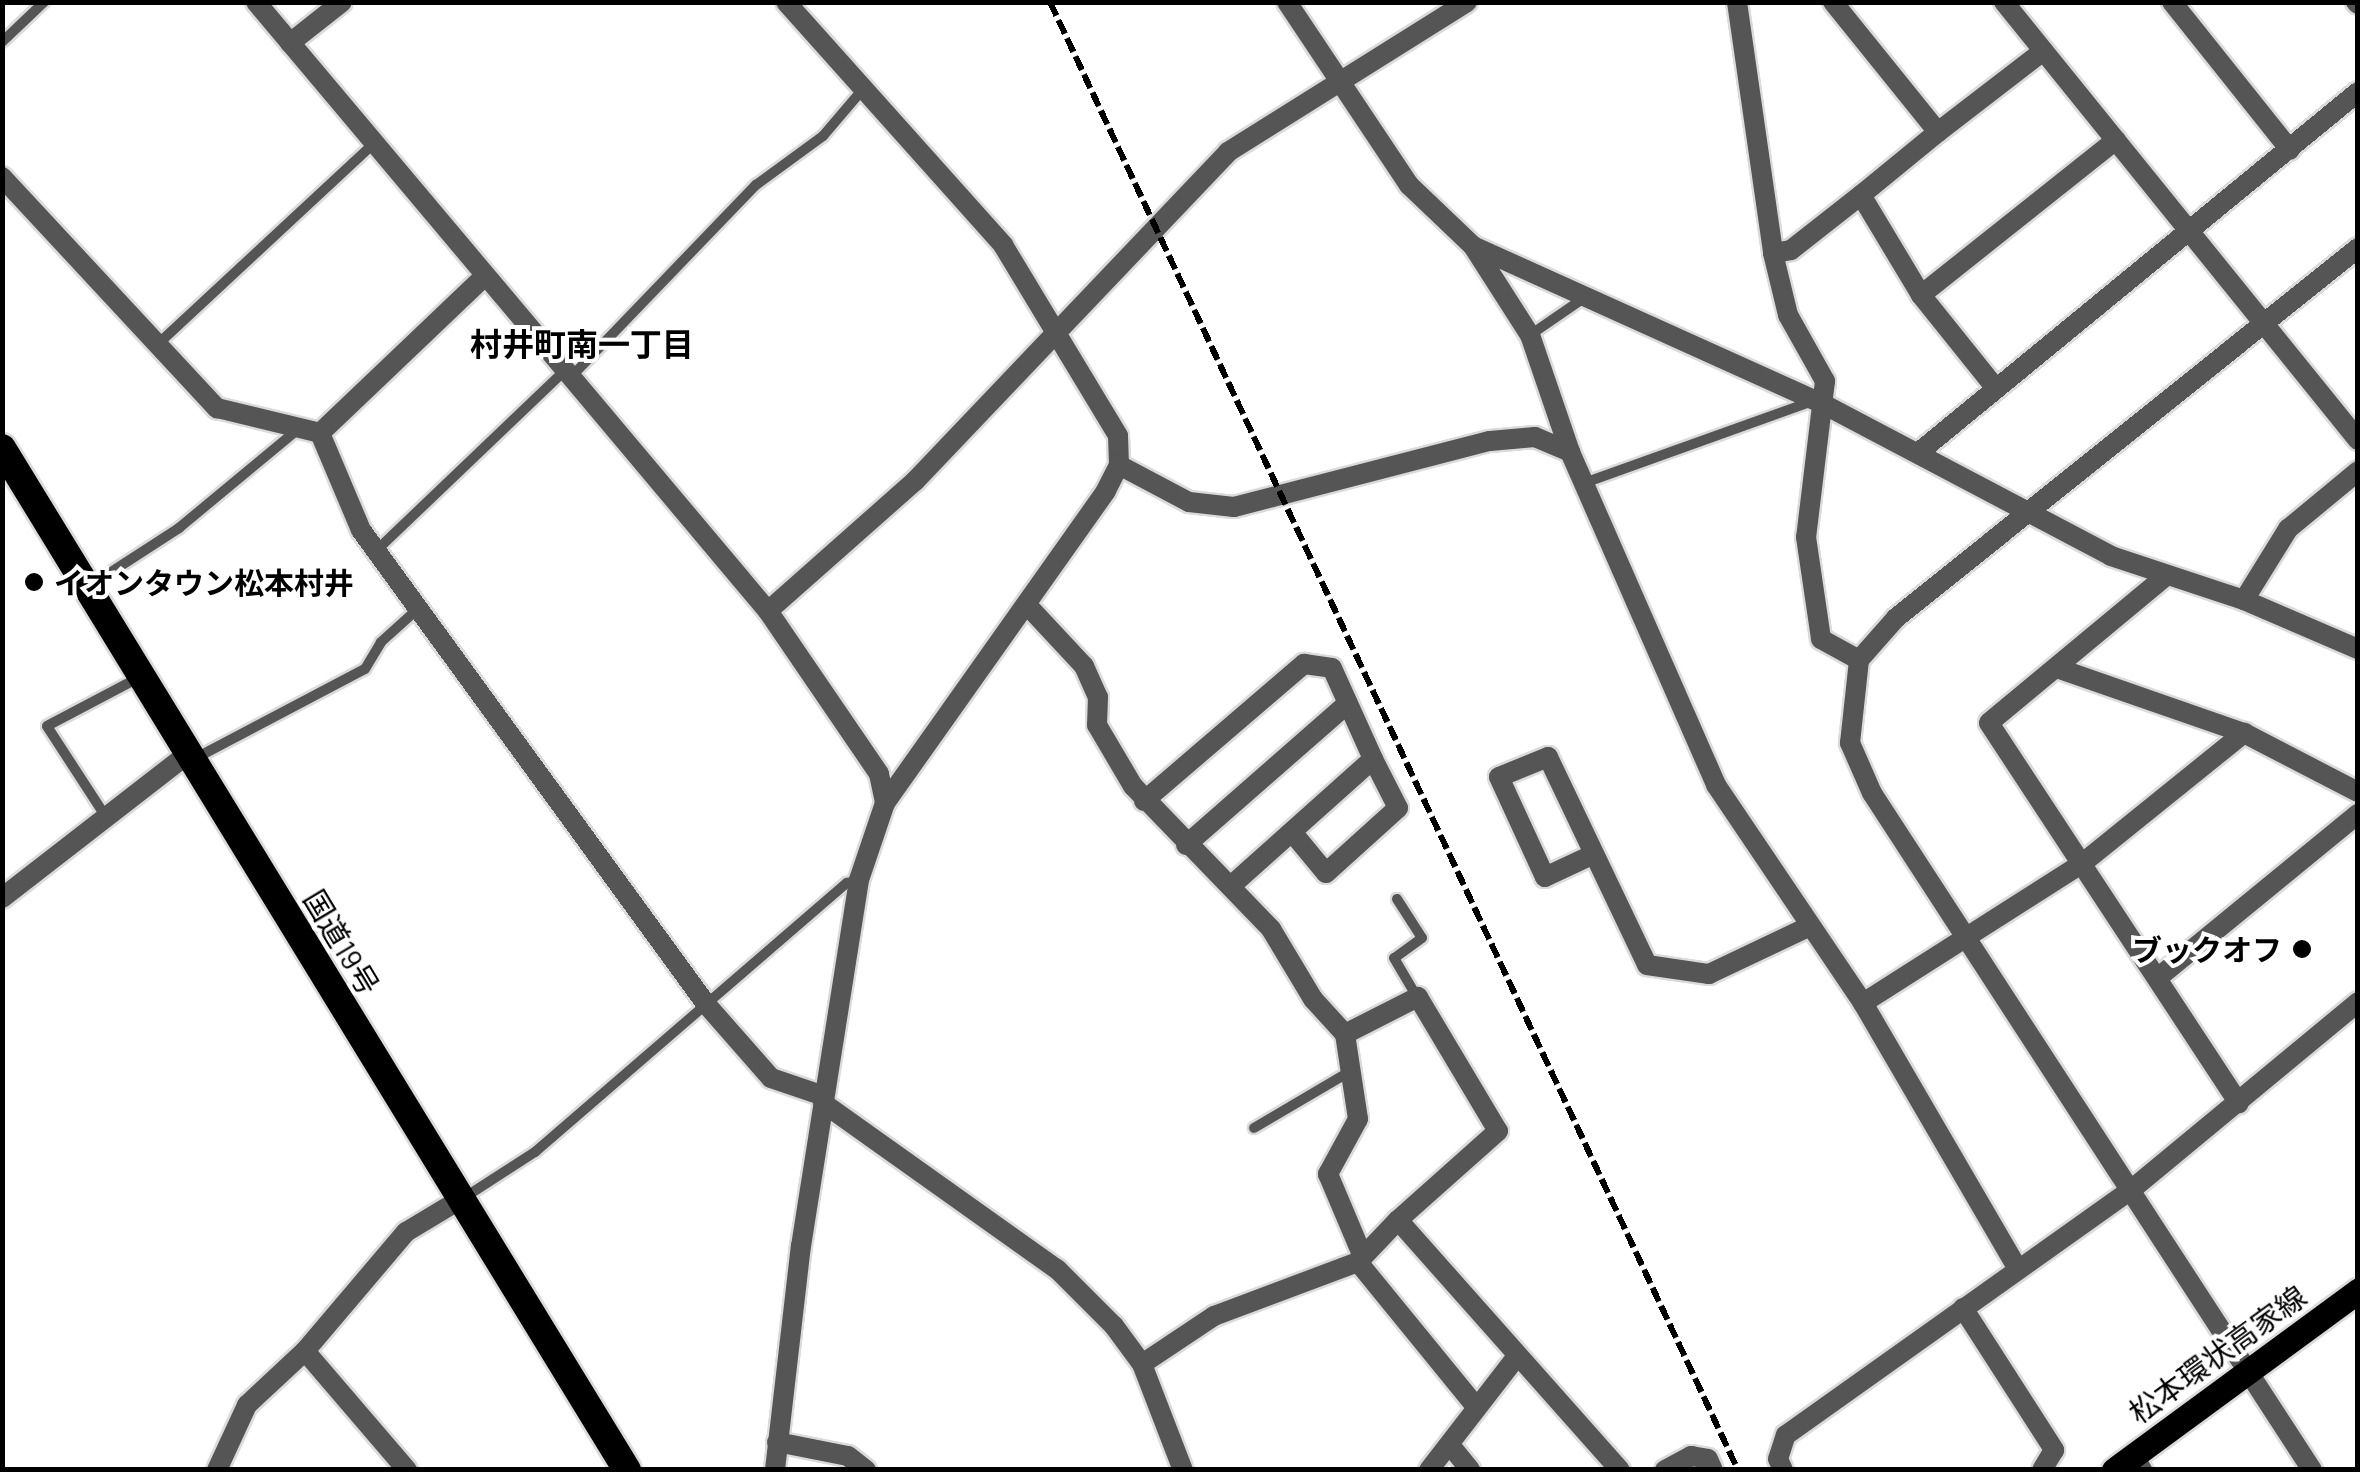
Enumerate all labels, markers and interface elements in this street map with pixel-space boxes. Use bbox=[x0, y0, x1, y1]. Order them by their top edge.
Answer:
district label: 村井町南一丁目 bbox=[470, 324, 694, 362]
place label: イオンタウン松本村井 bbox=[54, 564, 354, 600]
marker: イオンタウン松本村井 bbox=[23, 571, 45, 593]
street label: 国道19号 bbox=[297, 883, 387, 1001]
place label: ブックオフ bbox=[2132, 931, 2282, 967]
marker: ブックオフ bbox=[2291, 938, 2313, 960]
street label: 松本環状高家線 bbox=[2121, 1278, 2313, 1430]

